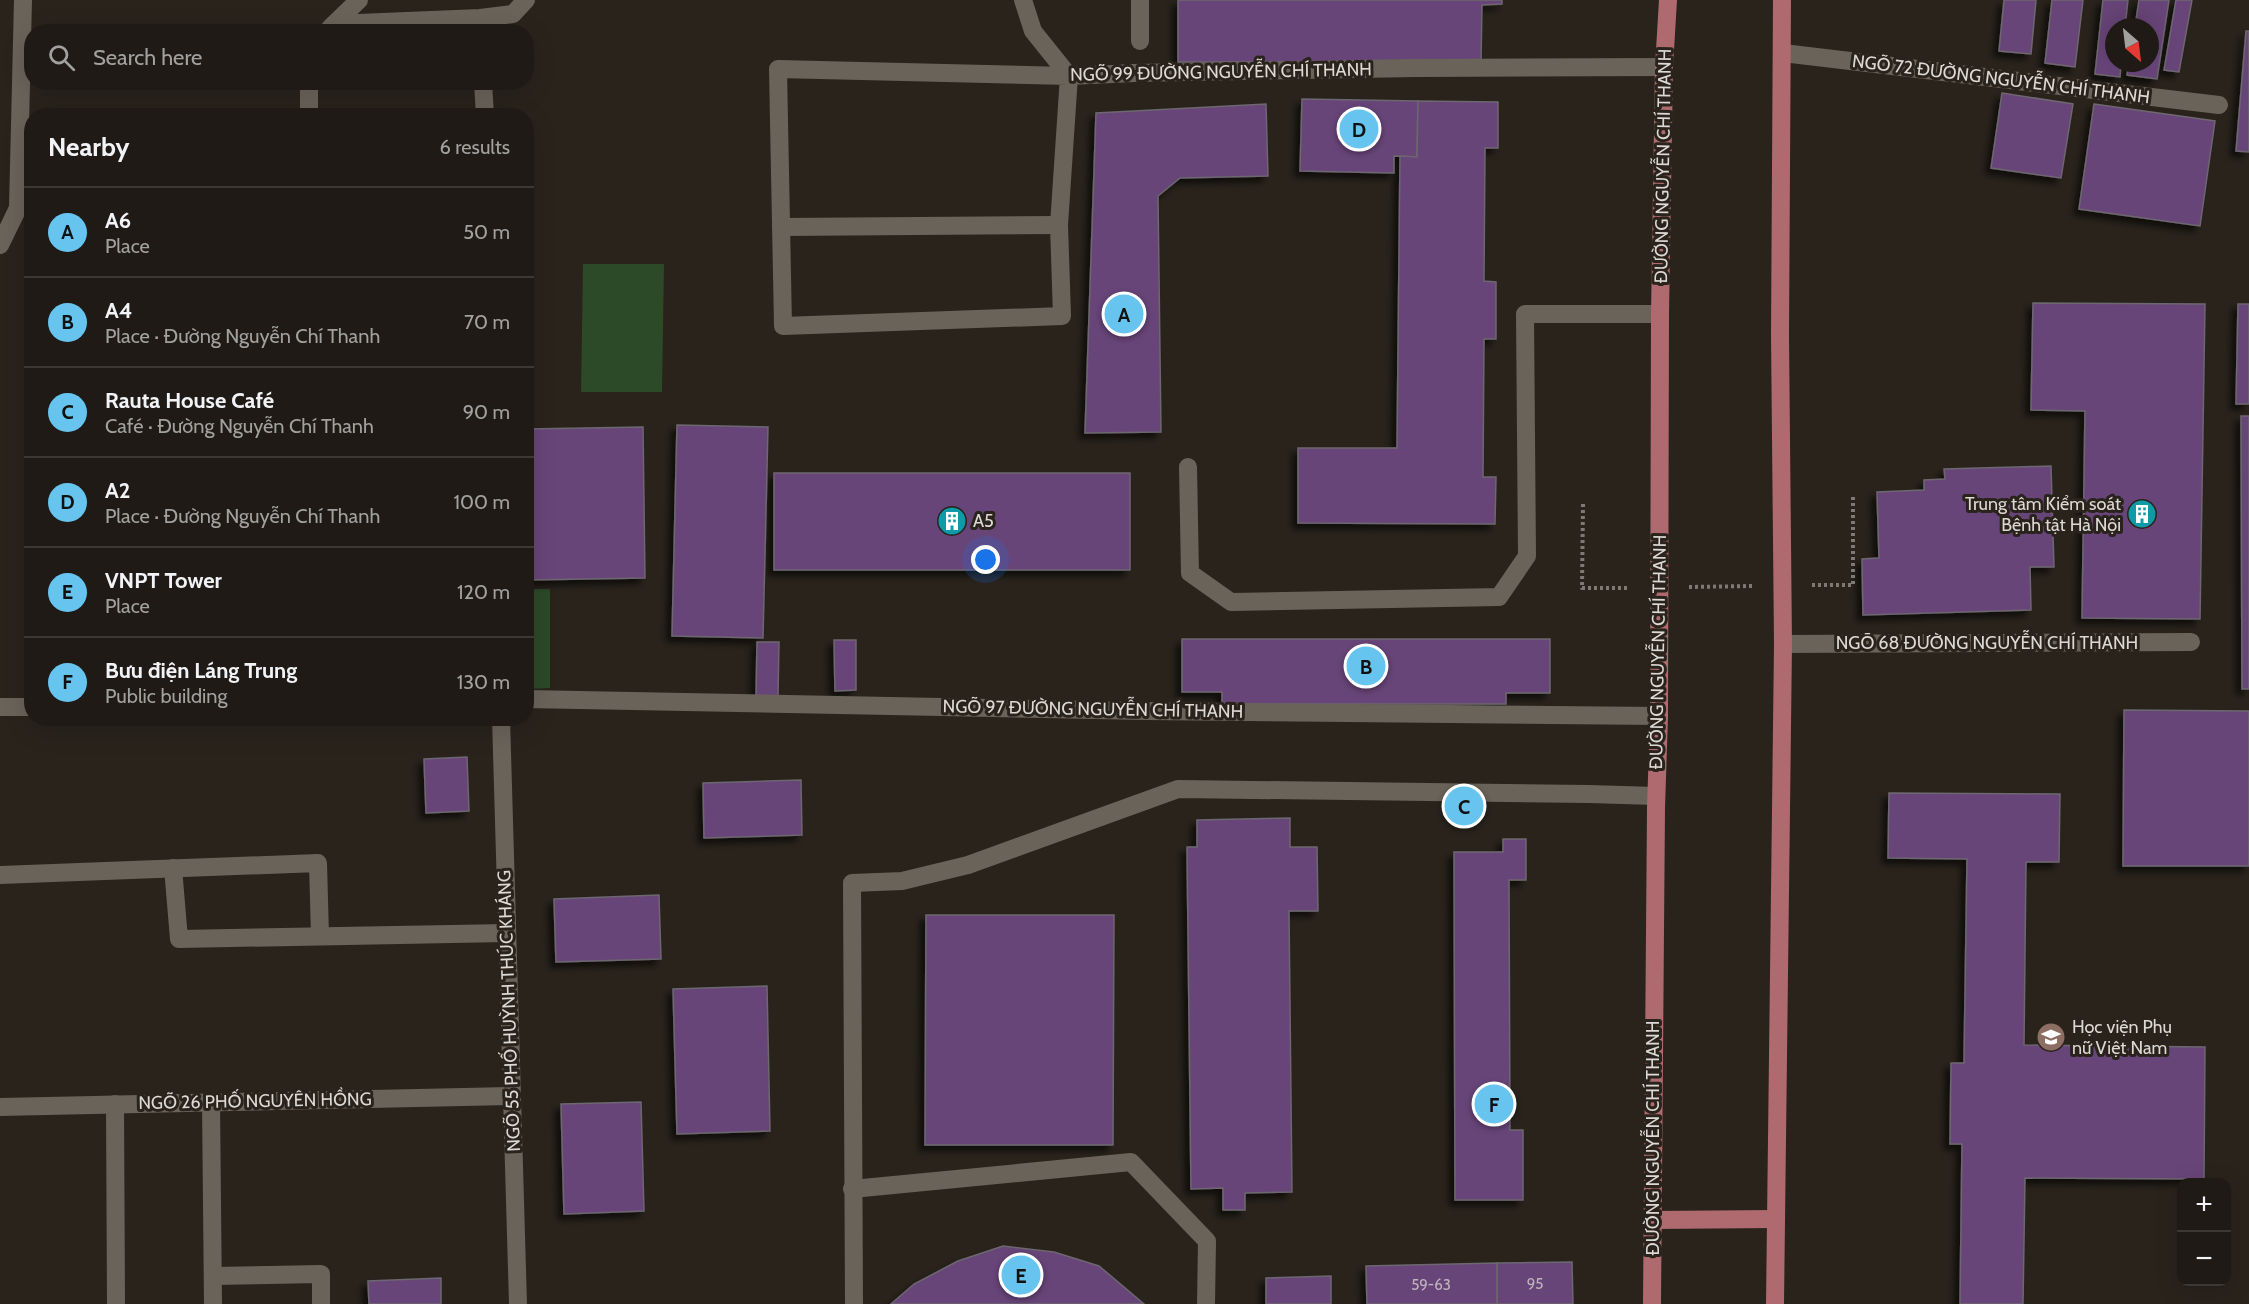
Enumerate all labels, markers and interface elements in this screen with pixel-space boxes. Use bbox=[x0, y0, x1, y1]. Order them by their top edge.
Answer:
north arrow bbox=[2105, 18, 2159, 72]
search box bbox=[24, 24, 534, 90]
icon: search bbox=[45, 41, 78, 74]
text: Search here bbox=[93, 44, 202, 71]
street label: ĐƯỜNG NGUYỄN CHÍ THANH bbox=[1648, 48, 1676, 284]
street label: NGÕ 72 ĐƯỜNG NGUYỄN CHÍ THANH bbox=[1851, 48, 2151, 108]
street label: NGÕ 99 ĐƯỜNG NGUYỄN CHÍ THANH bbox=[1070, 56, 1372, 86]
pin: D bbox=[1340, 106, 1378, 152]
text: Nearby bbox=[48, 131, 129, 163]
text: 6 results bbox=[439, 135, 510, 159]
text: A6 bbox=[105, 207, 131, 234]
text: A bbox=[61, 220, 74, 244]
text: 50 m bbox=[463, 220, 510, 244]
text: Place bbox=[105, 234, 150, 258]
pin: A bbox=[1104, 292, 1144, 336]
text: A4 bbox=[105, 297, 132, 324]
text: B bbox=[61, 310, 74, 334]
text: 70 m bbox=[464, 310, 510, 334]
text: Place · Đường Nguyễn Chí Thanh bbox=[105, 324, 380, 348]
text: Rauta House Café bbox=[105, 387, 274, 414]
text: C bbox=[61, 400, 74, 424]
text: 90 m bbox=[463, 400, 510, 424]
text: Café · Đường Nguyễn Chí Thanh bbox=[105, 414, 374, 438]
text: A2 bbox=[105, 477, 130, 504]
text: D bbox=[60, 490, 75, 514]
text: 100 m bbox=[454, 490, 510, 514]
place label: Trung tâm Kiểm soát Bệnh tật Hà Nội bbox=[1965, 493, 2121, 536]
building icon: Trung tâm Kiểm soát Bệnh tật Hà Nội bbox=[2126, 498, 2158, 530]
text: Place · Đường Nguyễn Chí Thanh bbox=[105, 504, 380, 528]
building icon: A5 bbox=[936, 505, 968, 537]
place label: A5 bbox=[973, 510, 994, 532]
street label: ĐƯỜNG NGUYỄN CHÍ THANH bbox=[1643, 534, 1671, 770]
your location bbox=[971, 545, 1000, 574]
text: VNPT Tower bbox=[105, 567, 222, 594]
text: E bbox=[62, 580, 73, 604]
text: 120 m bbox=[457, 580, 510, 604]
text: Place bbox=[105, 594, 150, 618]
street label: NGÕ 68 ĐƯỜNG NGUYỄN CHÍ THANH bbox=[1836, 630, 2138, 654]
pin: B bbox=[1346, 644, 1386, 688]
text: Bưu điện Láng Trung bbox=[105, 657, 297, 684]
text: F bbox=[62, 670, 73, 694]
text: 130 m bbox=[457, 670, 510, 694]
text: Public building bbox=[105, 684, 227, 708]
street label: NGÕ 97 ĐƯỜNG NGUYỄN CHÍ THANH bbox=[942, 693, 1244, 723]
pin: C bbox=[1444, 784, 1484, 828]
street label: NGÕ 55 PHỐ HUỲNH THÚC KHÁNG bbox=[491, 870, 525, 1152]
place label: Học viện Phụ nữ Việt Nam bbox=[2072, 1016, 2172, 1059]
street label: ĐƯỜNG NGUYỄN CHÍ THANH bbox=[1640, 1021, 1664, 1255]
school or university icon: Học viện Phụ nữ Việt Nam bbox=[2035, 1021, 2067, 1053]
pin: F bbox=[1474, 1082, 1514, 1126]
street label: NGÕ 26 PHỐ NGUYÊN HỒNG bbox=[138, 1086, 372, 1114]
map controls bbox=[2177, 1178, 2231, 1286]
button: + bbox=[2177, 1178, 2231, 1232]
button: − bbox=[2177, 1232, 2231, 1286]
pin: E bbox=[1002, 1252, 1040, 1298]
house number: 95 bbox=[1527, 1275, 1543, 1293]
house number: 59-63 bbox=[1411, 1276, 1451, 1294]

